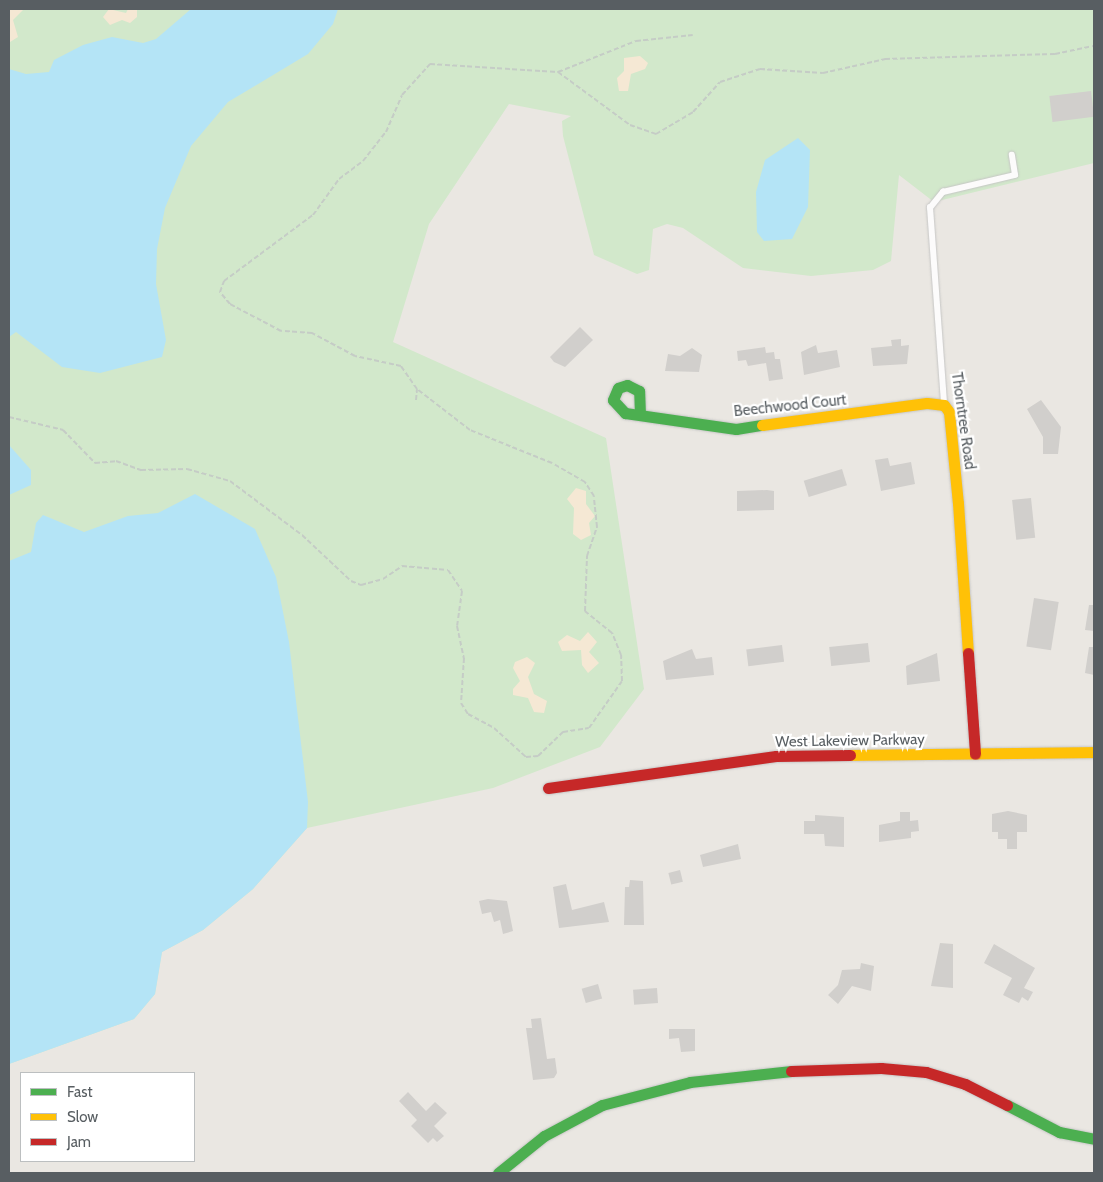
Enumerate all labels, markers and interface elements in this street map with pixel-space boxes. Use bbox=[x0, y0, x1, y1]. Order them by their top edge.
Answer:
street label: Thorntree Road bbox=[947, 371, 979, 471]
street label: Beechwood Court bbox=[733, 391, 847, 421]
street label: West Lakeview Parkway bbox=[775, 731, 925, 751]
legend bbox=[20, 1072, 195, 1162]
text: Fast bbox=[67, 1083, 92, 1101]
text: Slow bbox=[67, 1108, 98, 1126]
text: Jam bbox=[67, 1133, 91, 1151]

